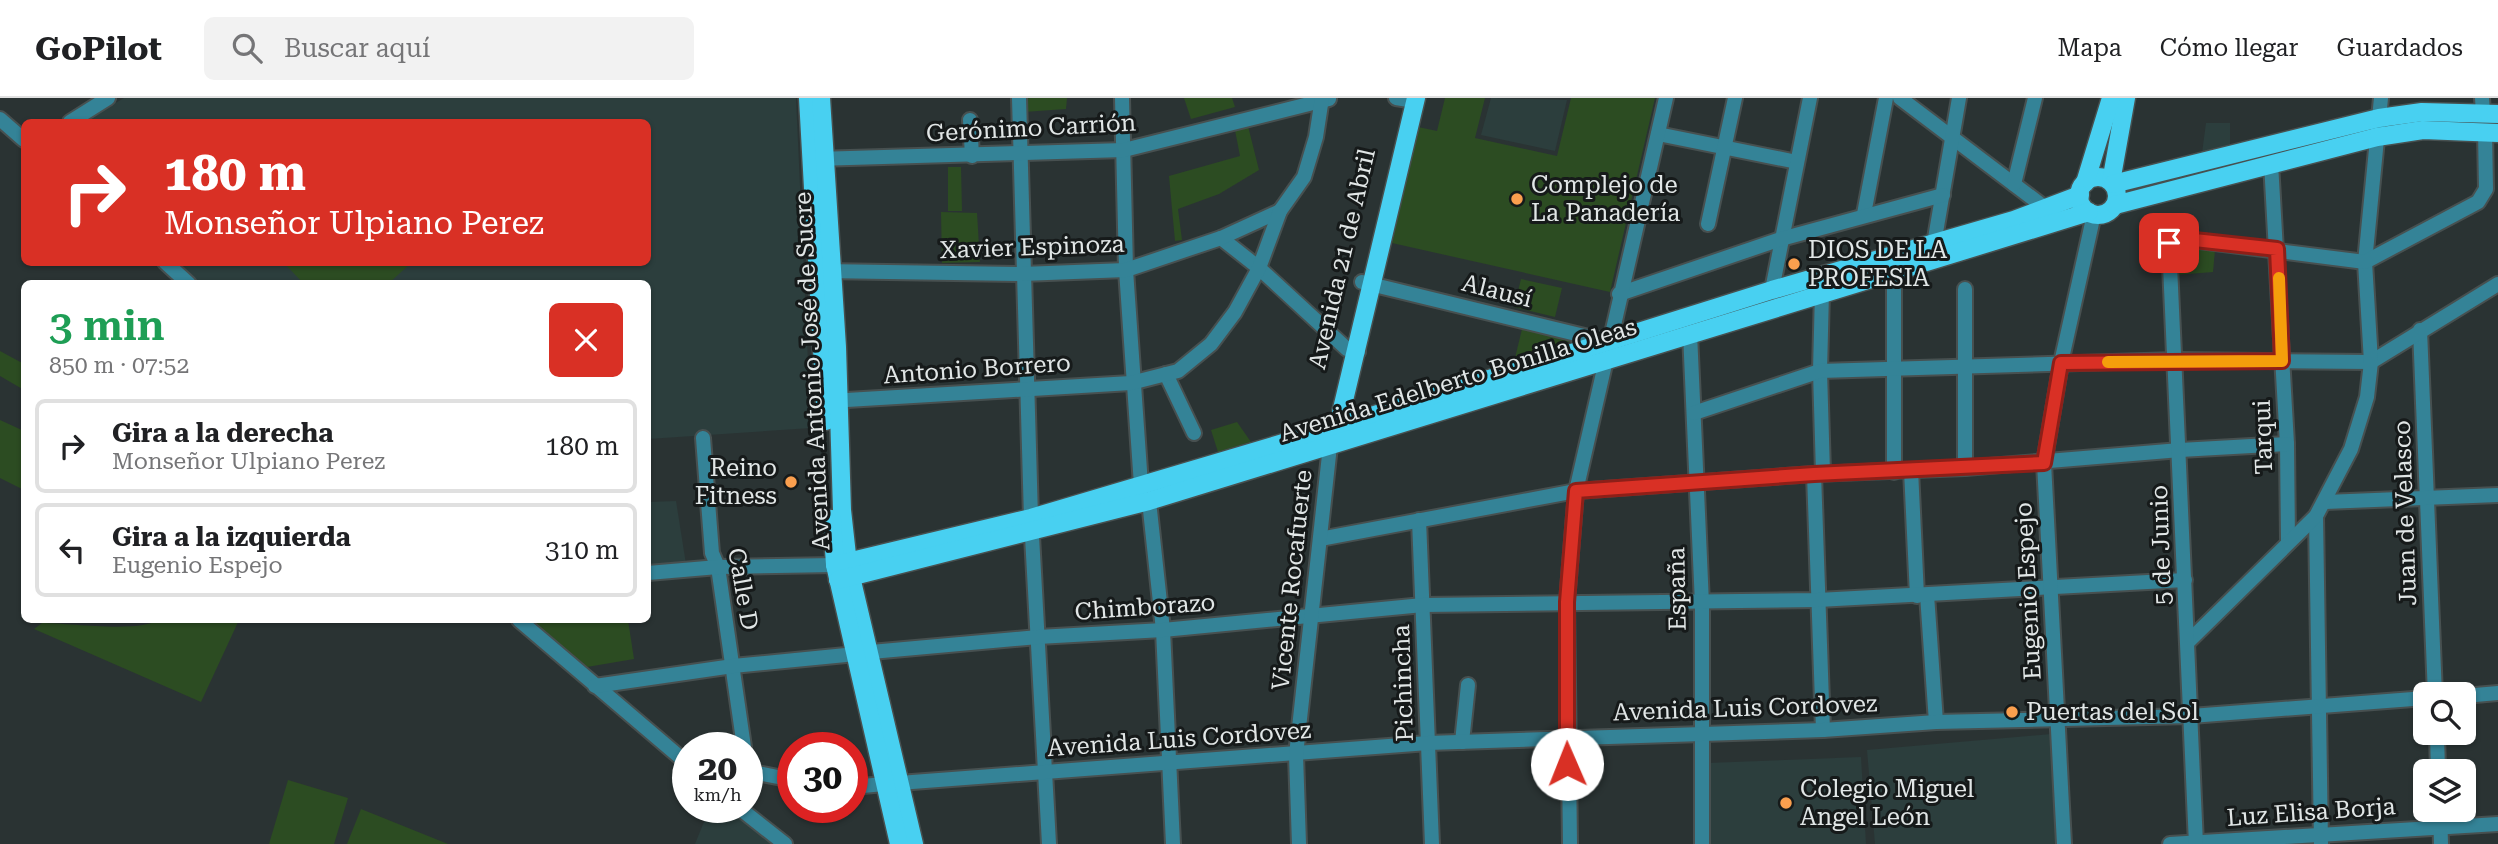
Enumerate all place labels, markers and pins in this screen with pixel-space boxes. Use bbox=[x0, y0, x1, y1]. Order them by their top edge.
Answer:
place label: Complejo de La Panadería bbox=[1531, 171, 1680, 227]
marker: Complejo de La Panadería bbox=[1509, 191, 1525, 207]
pin bbox=[2139, 213, 2199, 273]
place label: DIOS DE LA PROFESIA bbox=[1808, 236, 1947, 292]
marker: DIOS DE LA PROFESIA bbox=[1786, 256, 1802, 272]
place label: Reino Fitness bbox=[695, 454, 777, 510]
marker: Reino Fitness bbox=[783, 474, 799, 490]
place label: Puertas del Sol bbox=[2026, 698, 2199, 726]
marker: Puertas del Sol bbox=[2004, 704, 2020, 720]
place label: Colegio Miguel Angel León bbox=[1800, 775, 1974, 831]
marker: Colegio Miguel Angel León bbox=[1778, 795, 1794, 811]

